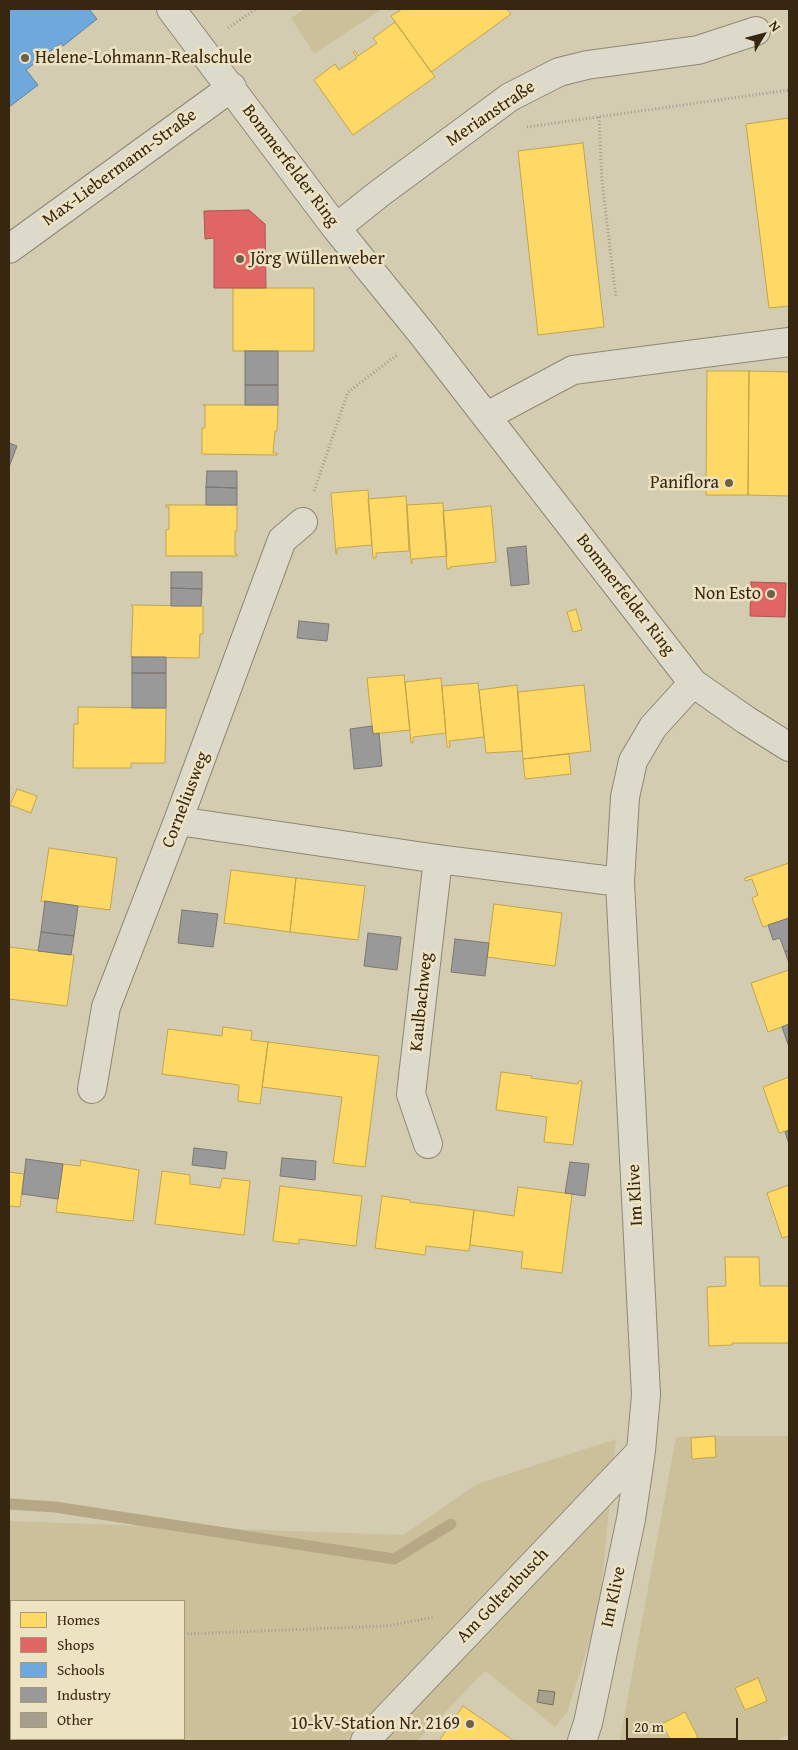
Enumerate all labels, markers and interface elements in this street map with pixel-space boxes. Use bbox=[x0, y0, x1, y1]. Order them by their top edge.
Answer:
north arrow bbox=[738, 10, 788, 60]
text: N bbox=[764, 16, 786, 36]
place label: Helene-Lohmann-Realschule bbox=[35, 47, 252, 69]
marker: Helene-Lohmann-Realschule bbox=[19, 52, 31, 64]
street label: Merianstraße bbox=[442, 76, 540, 152]
street label: Bommerfelder Ring bbox=[237, 100, 343, 232]
street label: Max-Liebermann-Straße bbox=[39, 105, 201, 231]
place label: Jörg Wüllenweber bbox=[250, 248, 385, 270]
marker: Jörg Wüllenweber bbox=[234, 253, 246, 265]
place label: Paniflora bbox=[650, 472, 719, 494]
marker: Paniflora bbox=[723, 477, 735, 489]
street label: Bommerfelder Ring bbox=[571, 530, 679, 660]
place label: Non Esto bbox=[694, 583, 761, 605]
marker: Non Esto bbox=[765, 588, 777, 600]
street label: Corneliusweg bbox=[158, 749, 214, 851]
street label: Kaulbachweg bbox=[406, 951, 438, 1053]
street label: Im Klive bbox=[624, 1164, 648, 1226]
street label: Am Goltenbusch bbox=[452, 1544, 554, 1648]
street label: Im Klive bbox=[597, 1564, 631, 1630]
legend bbox=[10, 1600, 185, 1740]
text: Homes bbox=[57, 1609, 100, 1630]
text: Shops bbox=[57, 1634, 94, 1655]
text: Schools bbox=[57, 1659, 105, 1680]
text: Industry bbox=[57, 1684, 111, 1705]
scale bar bbox=[628, 1708, 740, 1740]
text: Other bbox=[57, 1709, 93, 1730]
place label: 10-kV-Station Nr. 2169 bbox=[290, 1713, 460, 1735]
text: 20 m bbox=[634, 1716, 664, 1737]
marker: 10-kV-Station Nr. 2169 bbox=[464, 1718, 476, 1730]

